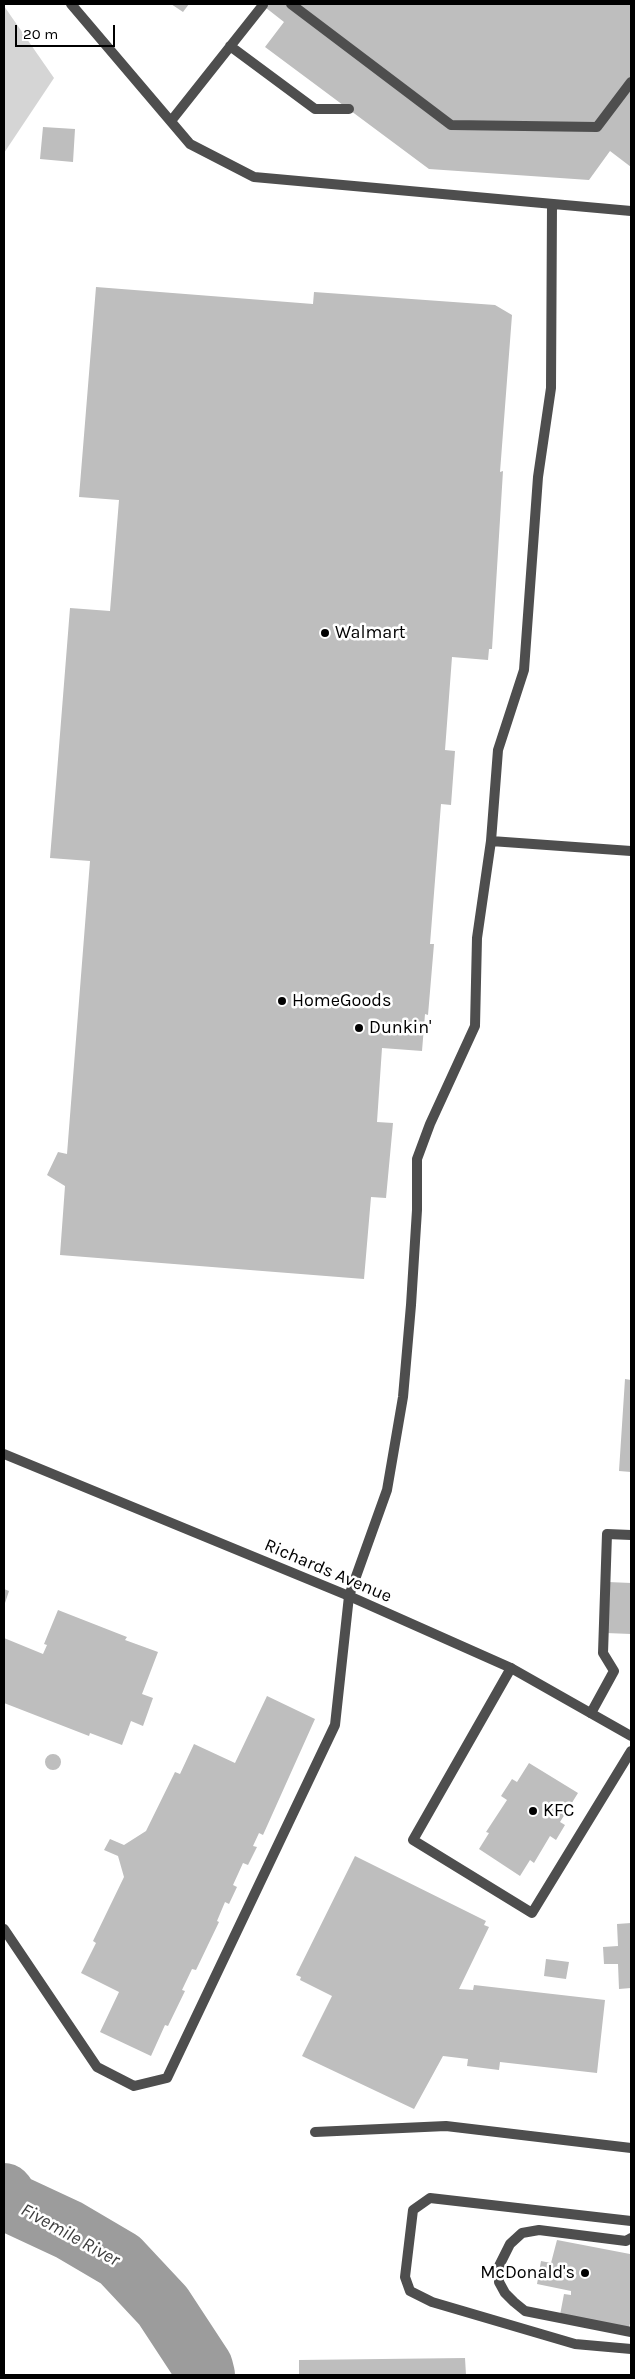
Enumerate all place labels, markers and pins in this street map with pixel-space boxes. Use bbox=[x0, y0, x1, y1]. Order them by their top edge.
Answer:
place label: Walmart bbox=[335, 622, 405, 644]
marker: Walmart bbox=[319, 627, 331, 639]
place label: HomeGoods bbox=[292, 990, 391, 1012]
marker: HomeGoods bbox=[276, 995, 288, 1007]
place label: Dunkin' bbox=[369, 1017, 431, 1039]
marker: Dunkin' bbox=[353, 1022, 365, 1034]
place label: KFC bbox=[543, 1800, 574, 1822]
marker: KFC bbox=[527, 1805, 539, 1817]
place label: McDonald's bbox=[480, 2262, 575, 2284]
marker: McDonald's bbox=[579, 2267, 591, 2279]

